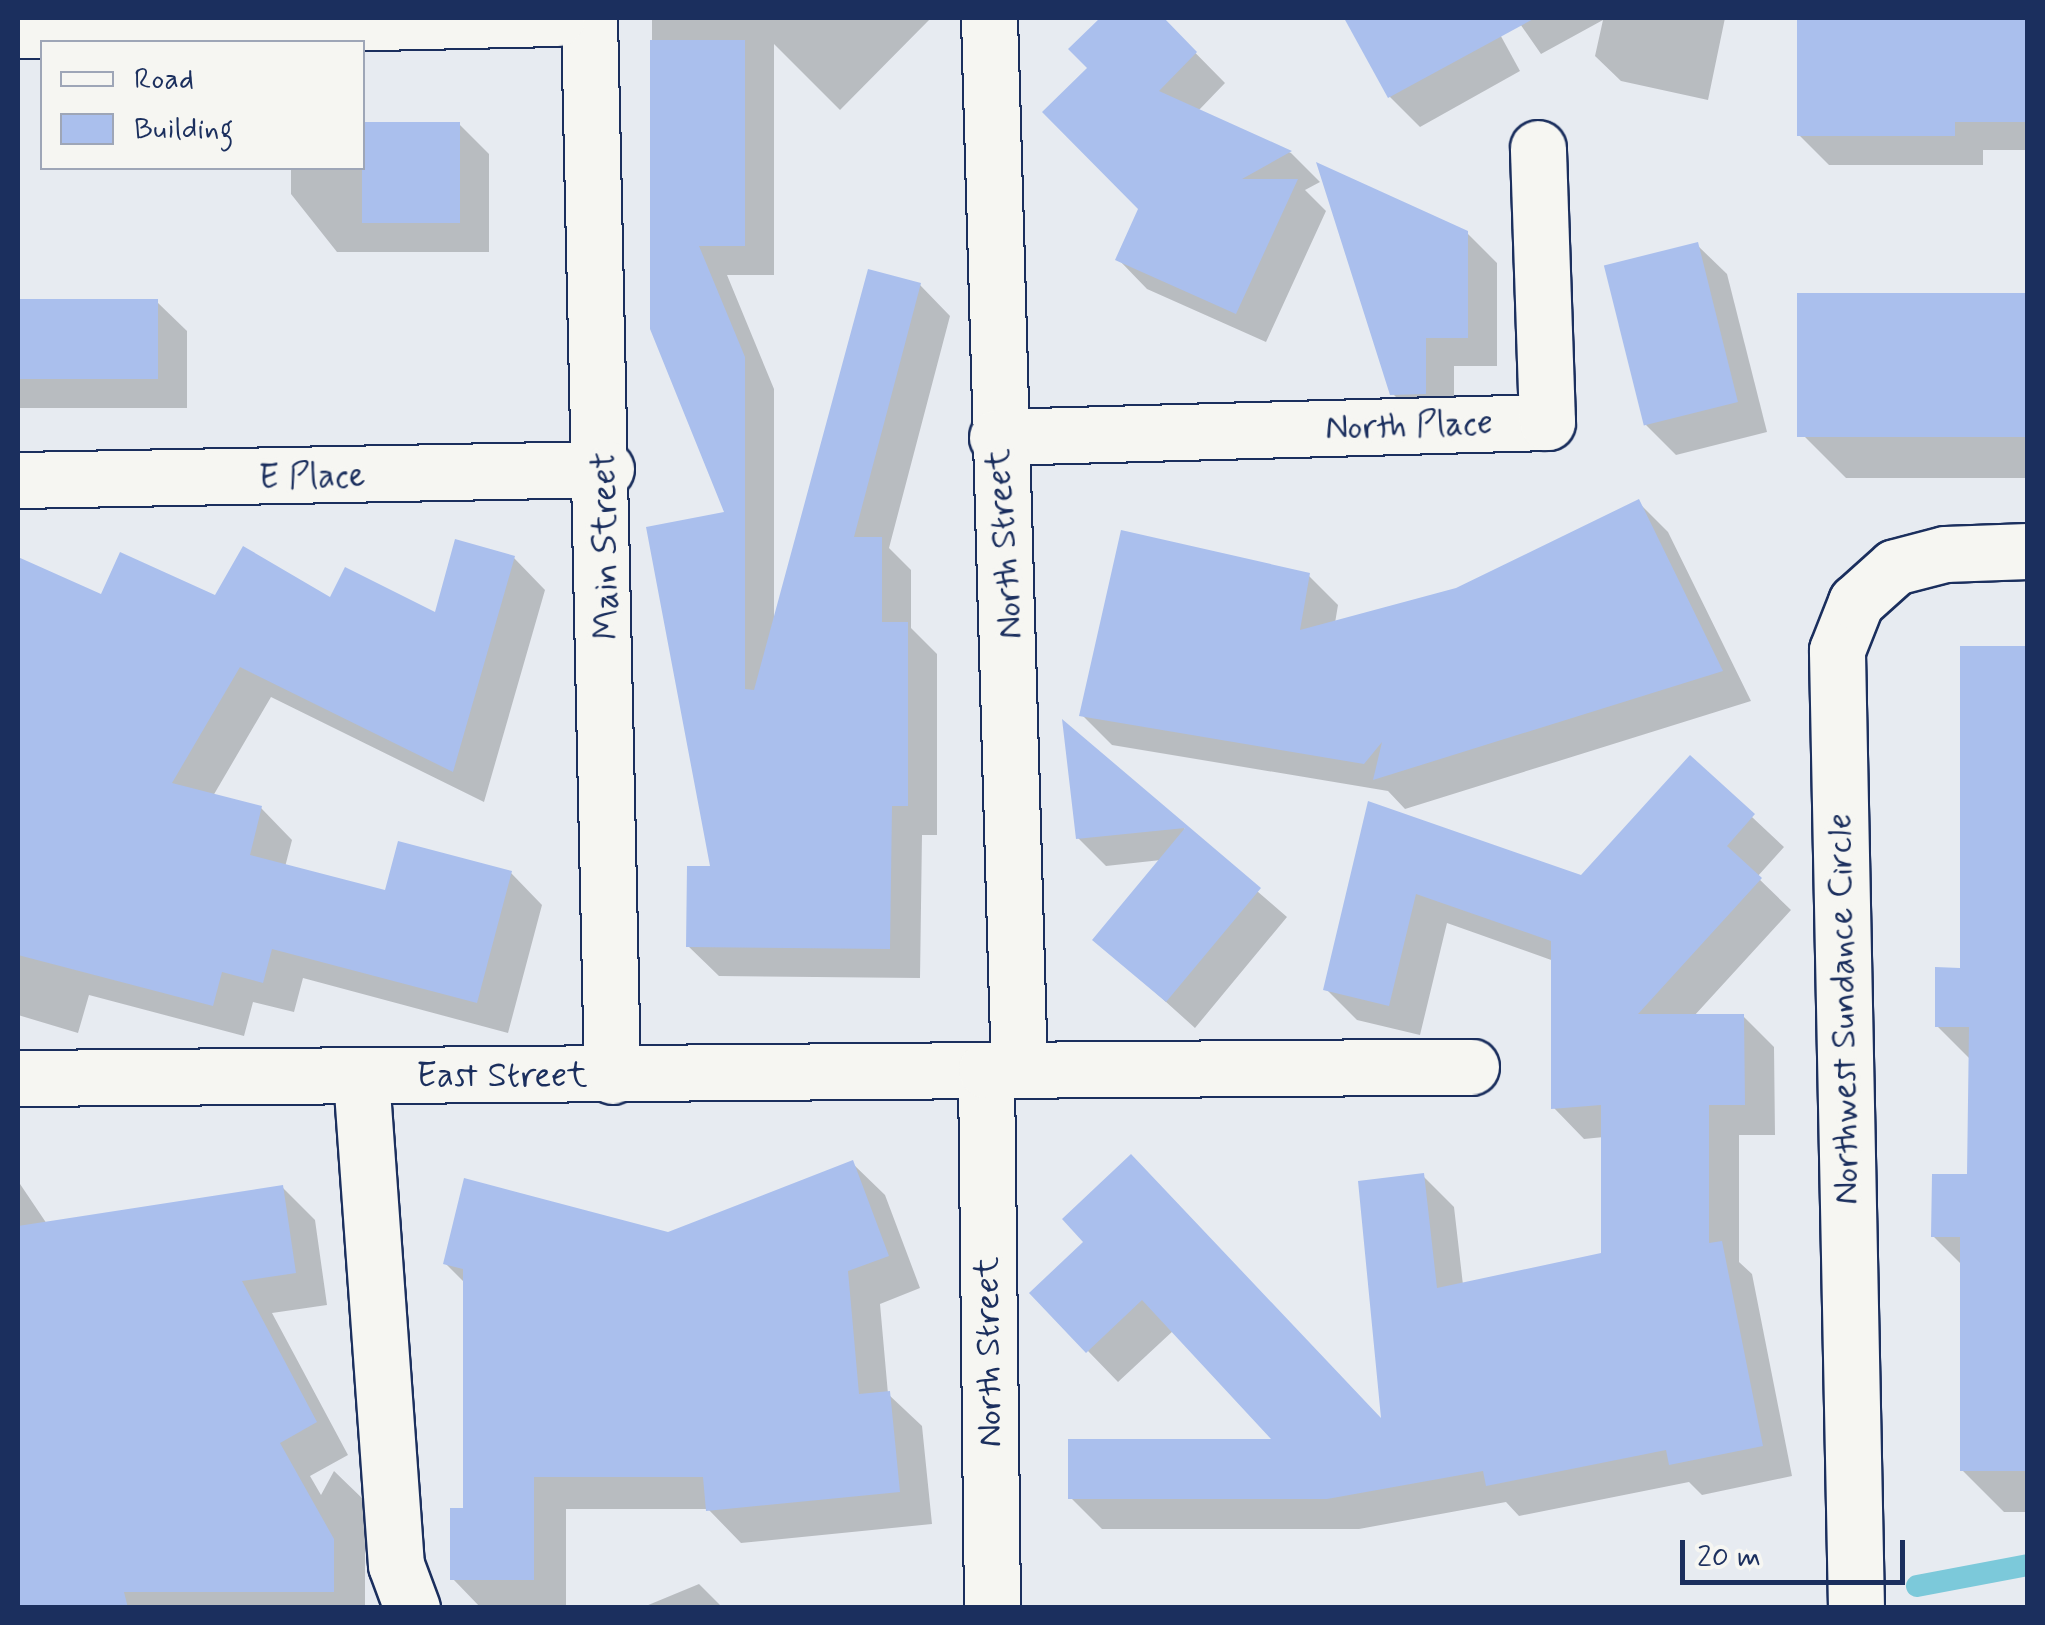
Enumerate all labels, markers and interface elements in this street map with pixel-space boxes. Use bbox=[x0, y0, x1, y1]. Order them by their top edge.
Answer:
legend bbox=[40, 40, 365, 170]
text: Road bbox=[134, 60, 194, 99]
text: Building bbox=[134, 110, 233, 149]
street label: North Place bbox=[1324, 402, 1494, 450]
street label: North Street bbox=[977, 447, 1033, 641]
street label: Main Street bbox=[583, 453, 629, 639]
street label: E Place bbox=[258, 455, 366, 499]
street label: Northwest Sundance Circle bbox=[1820, 812, 1868, 1206]
street label: East Street bbox=[416, 1055, 588, 1097]
street label: North Street bbox=[966, 1256, 1012, 1448]
scale bar bbox=[1685, 1520, 1910, 1582]
text: 20 m bbox=[1697, 1538, 1761, 1577]

